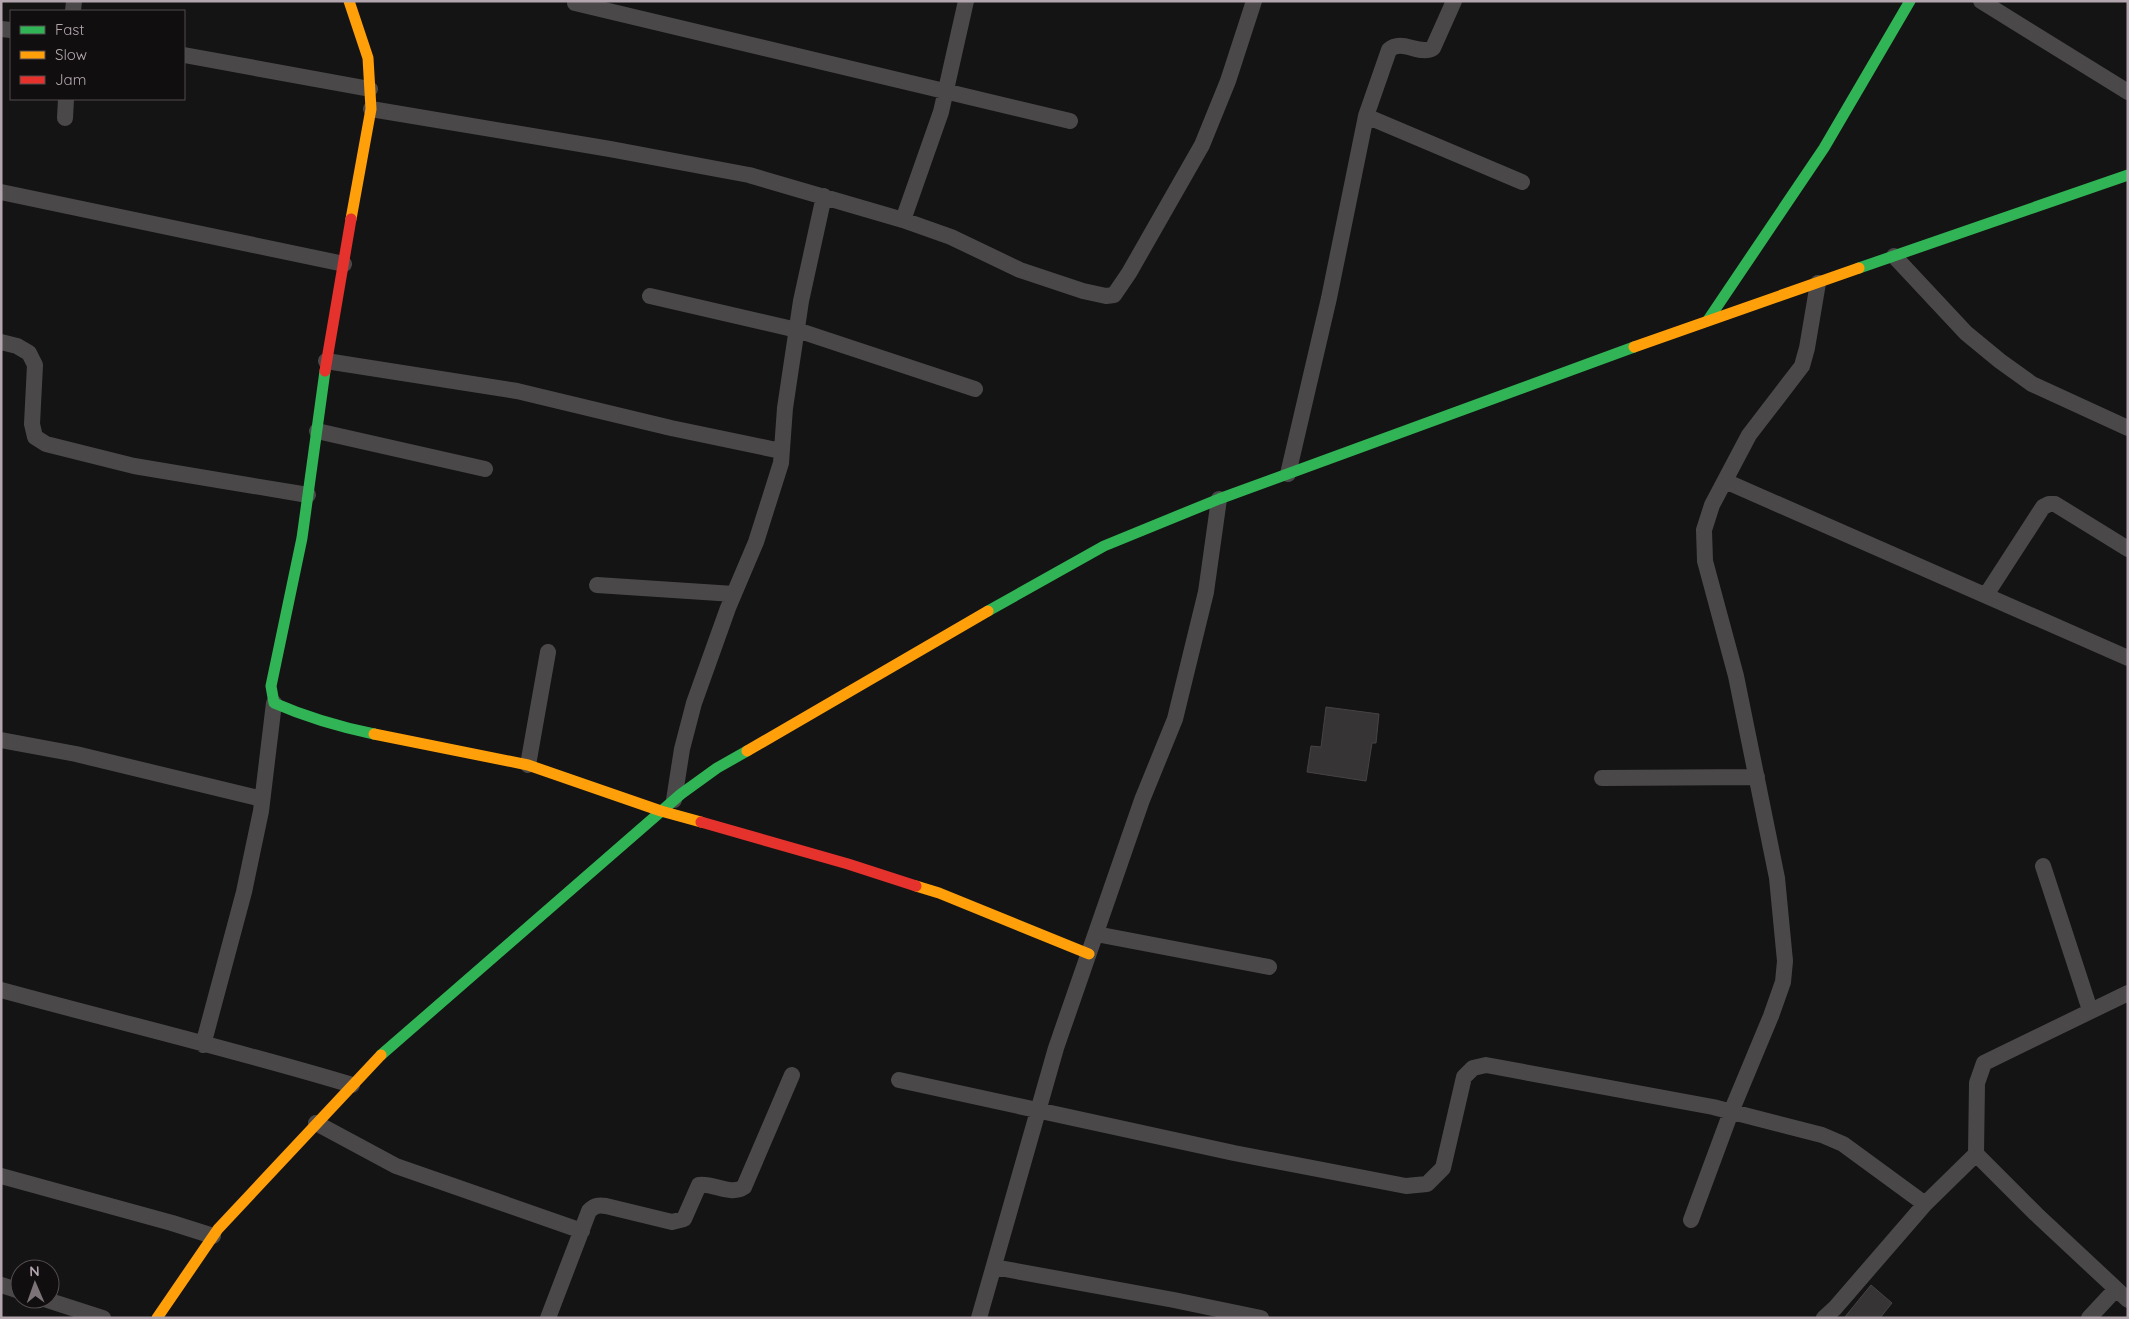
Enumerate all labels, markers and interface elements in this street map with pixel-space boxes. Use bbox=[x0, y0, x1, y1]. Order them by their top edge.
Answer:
legend bbox=[10, 10, 185, 100]
text: Fast bbox=[55, 20, 84, 39]
text: Slow bbox=[55, 45, 87, 64]
text: Jam bbox=[55, 70, 86, 89]
north arrow bbox=[10, 1259, 60, 1309]
text: N bbox=[29, 1262, 40, 1280]

